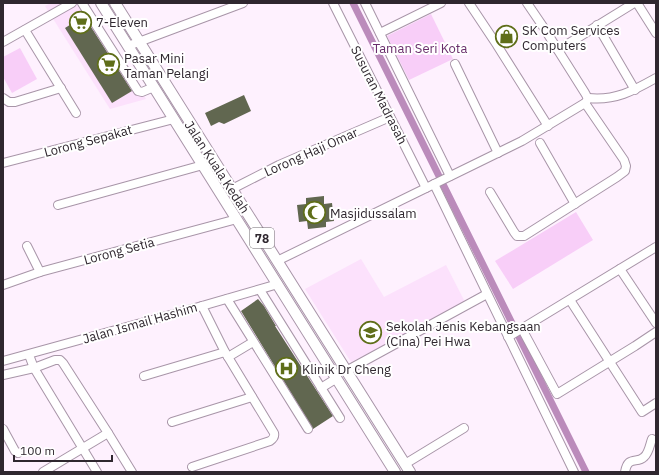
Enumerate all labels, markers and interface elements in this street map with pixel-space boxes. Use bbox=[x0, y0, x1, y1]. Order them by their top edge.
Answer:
supermarket icon: 7-Eleven bbox=[68, 9, 94, 35]
place label: 7-Eleven bbox=[96, 14, 148, 31]
place label: SK Com Services Computers bbox=[522, 22, 620, 54]
shop icon: SK Com Services Computers bbox=[494, 24, 520, 50]
park label: Taman Seri Kota bbox=[373, 40, 467, 57]
street label: Susuran Madrasah bbox=[347, 43, 411, 147]
place label: Pasar Mini Taman Pelangi bbox=[124, 50, 209, 82]
supermarket icon: Pasar Mini Taman Pelangi bbox=[95, 52, 121, 78]
street label: Jalan Kuala Kedah bbox=[181, 117, 253, 217]
street label: Lorong Sepakat bbox=[42, 121, 134, 161]
street label: Lorong Haji Omar bbox=[261, 124, 361, 180]
mosque icon: Masjidussalam bbox=[302, 200, 328, 226]
place label: Masjidussalam bbox=[330, 205, 417, 222]
road number: 78 bbox=[250, 228, 274, 248]
street label: Lorong Setia bbox=[82, 233, 156, 269]
street label: Jalan Ismail Hashim bbox=[81, 298, 199, 348]
place label: Sekolah Jenis Kebangsaan (Cina) Pei Hwa bbox=[386, 318, 541, 350]
school or university icon: Sekolah Jenis Kebangsaan (Cina) Pei Hwa bbox=[358, 320, 384, 346]
hospital icon: Klinik Dr Cheng bbox=[274, 356, 300, 382]
place label: Klinik Dr Cheng bbox=[302, 361, 391, 378]
scale bar bbox=[14, 437, 112, 463]
text: 100 m bbox=[20, 443, 55, 458]

